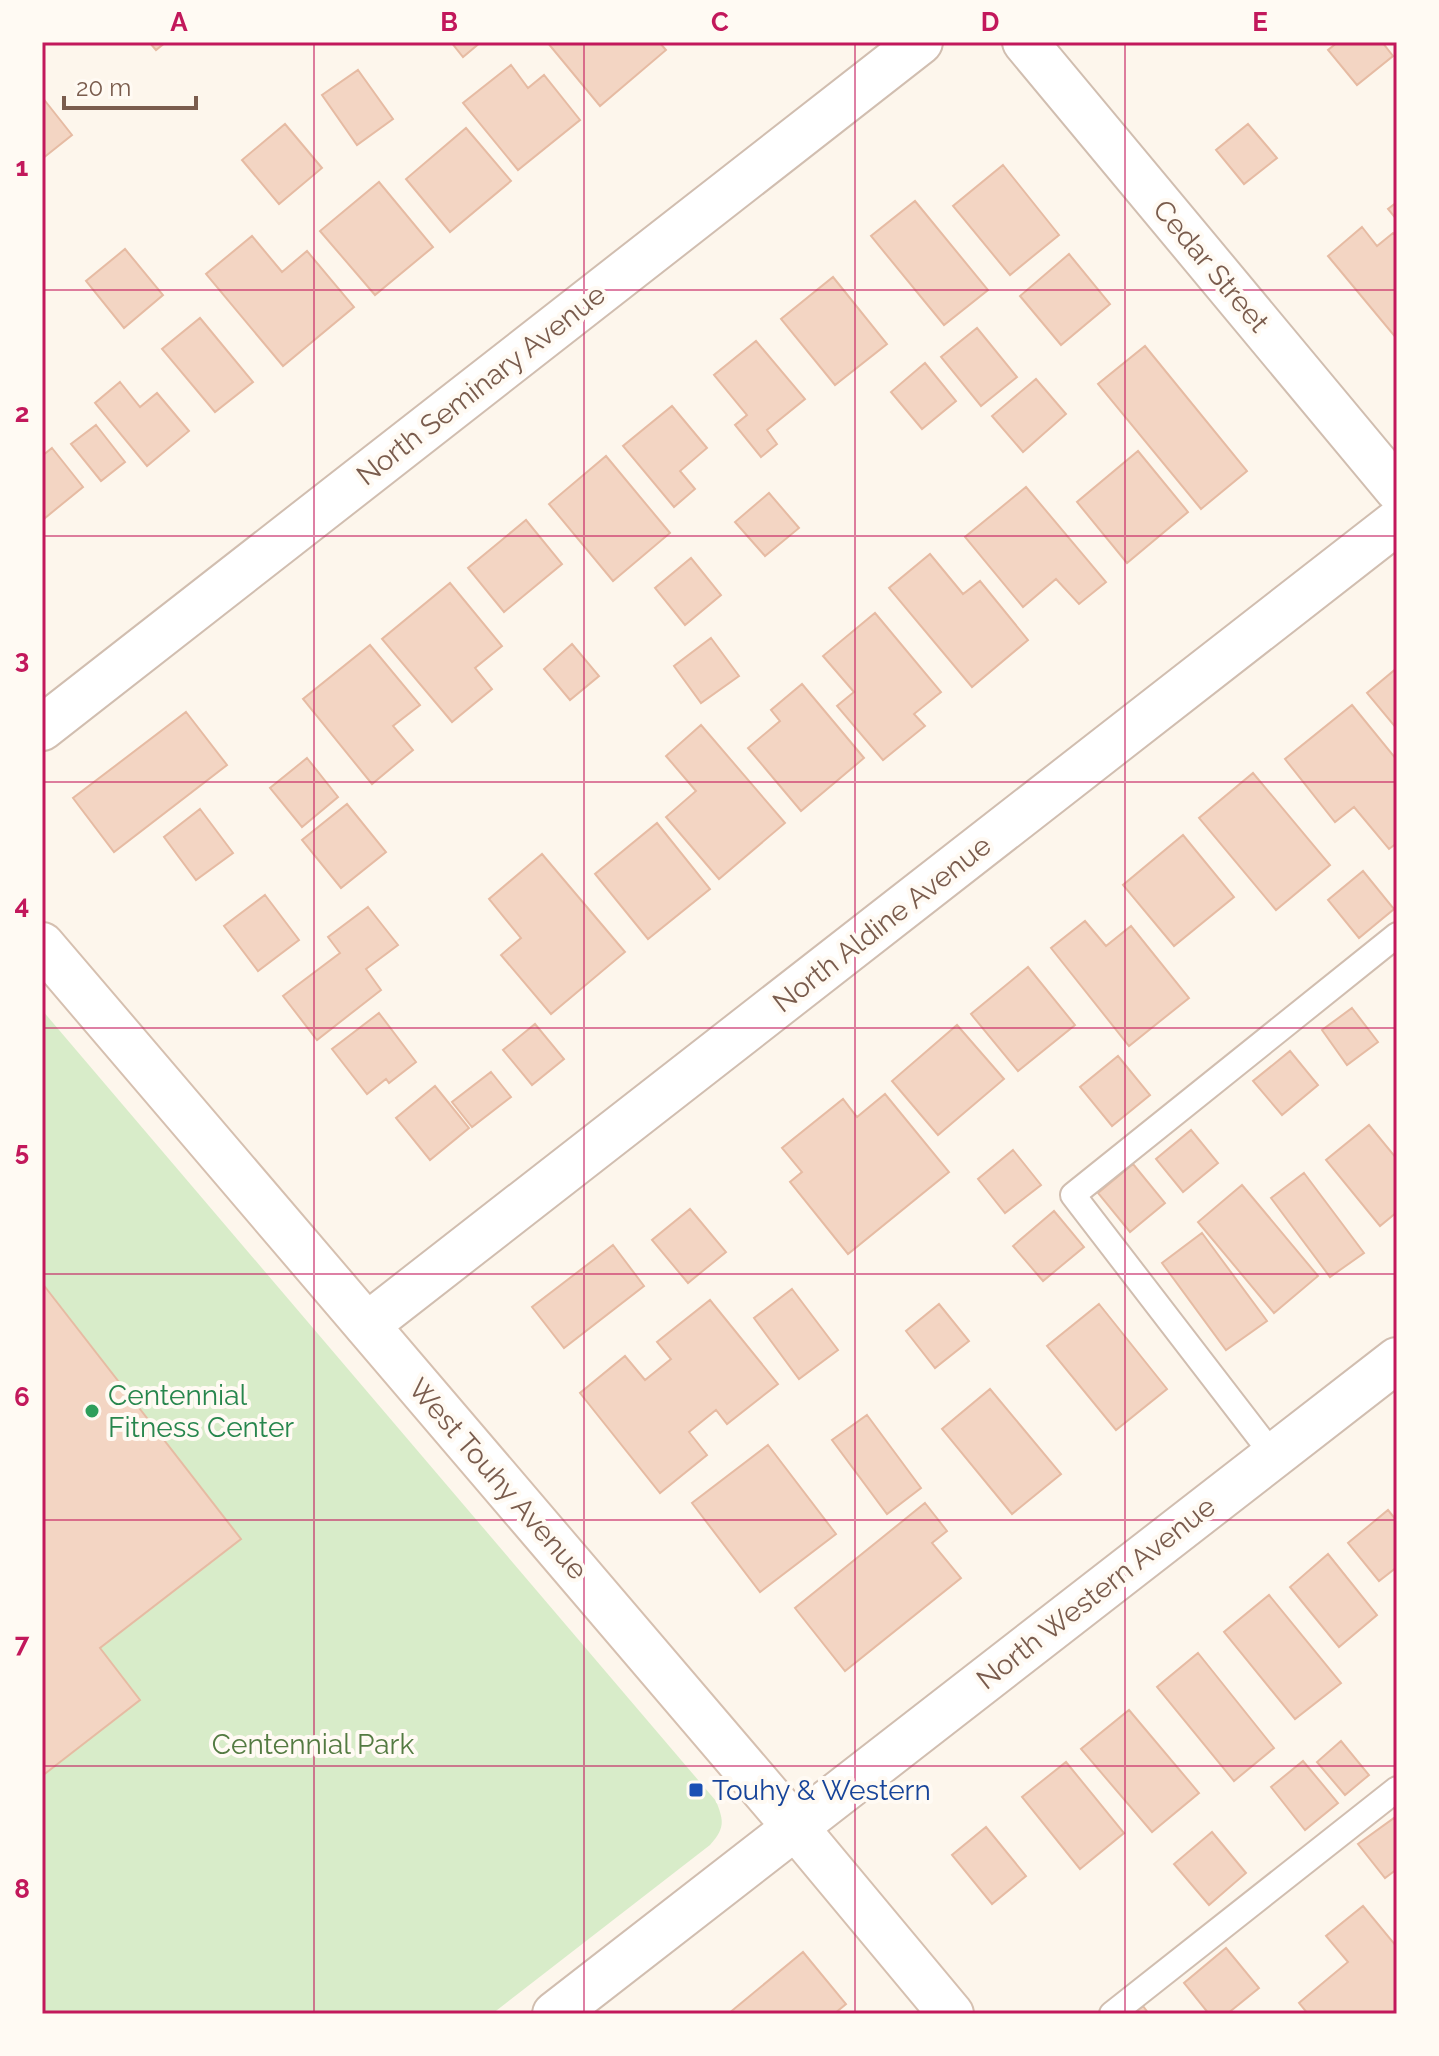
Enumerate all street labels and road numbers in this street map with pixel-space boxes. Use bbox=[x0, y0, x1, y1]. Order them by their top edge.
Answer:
street label: Cedar Street bbox=[1146, 193, 1276, 339]
street label: North Seminary Avenue bbox=[350, 278, 612, 492]
street label: North Aldine Avenue bbox=[767, 829, 997, 1019]
street label: West Touhy Avenue bbox=[402, 1372, 594, 1586]
street label: North Western Avenue bbox=[970, 1490, 1222, 1696]

